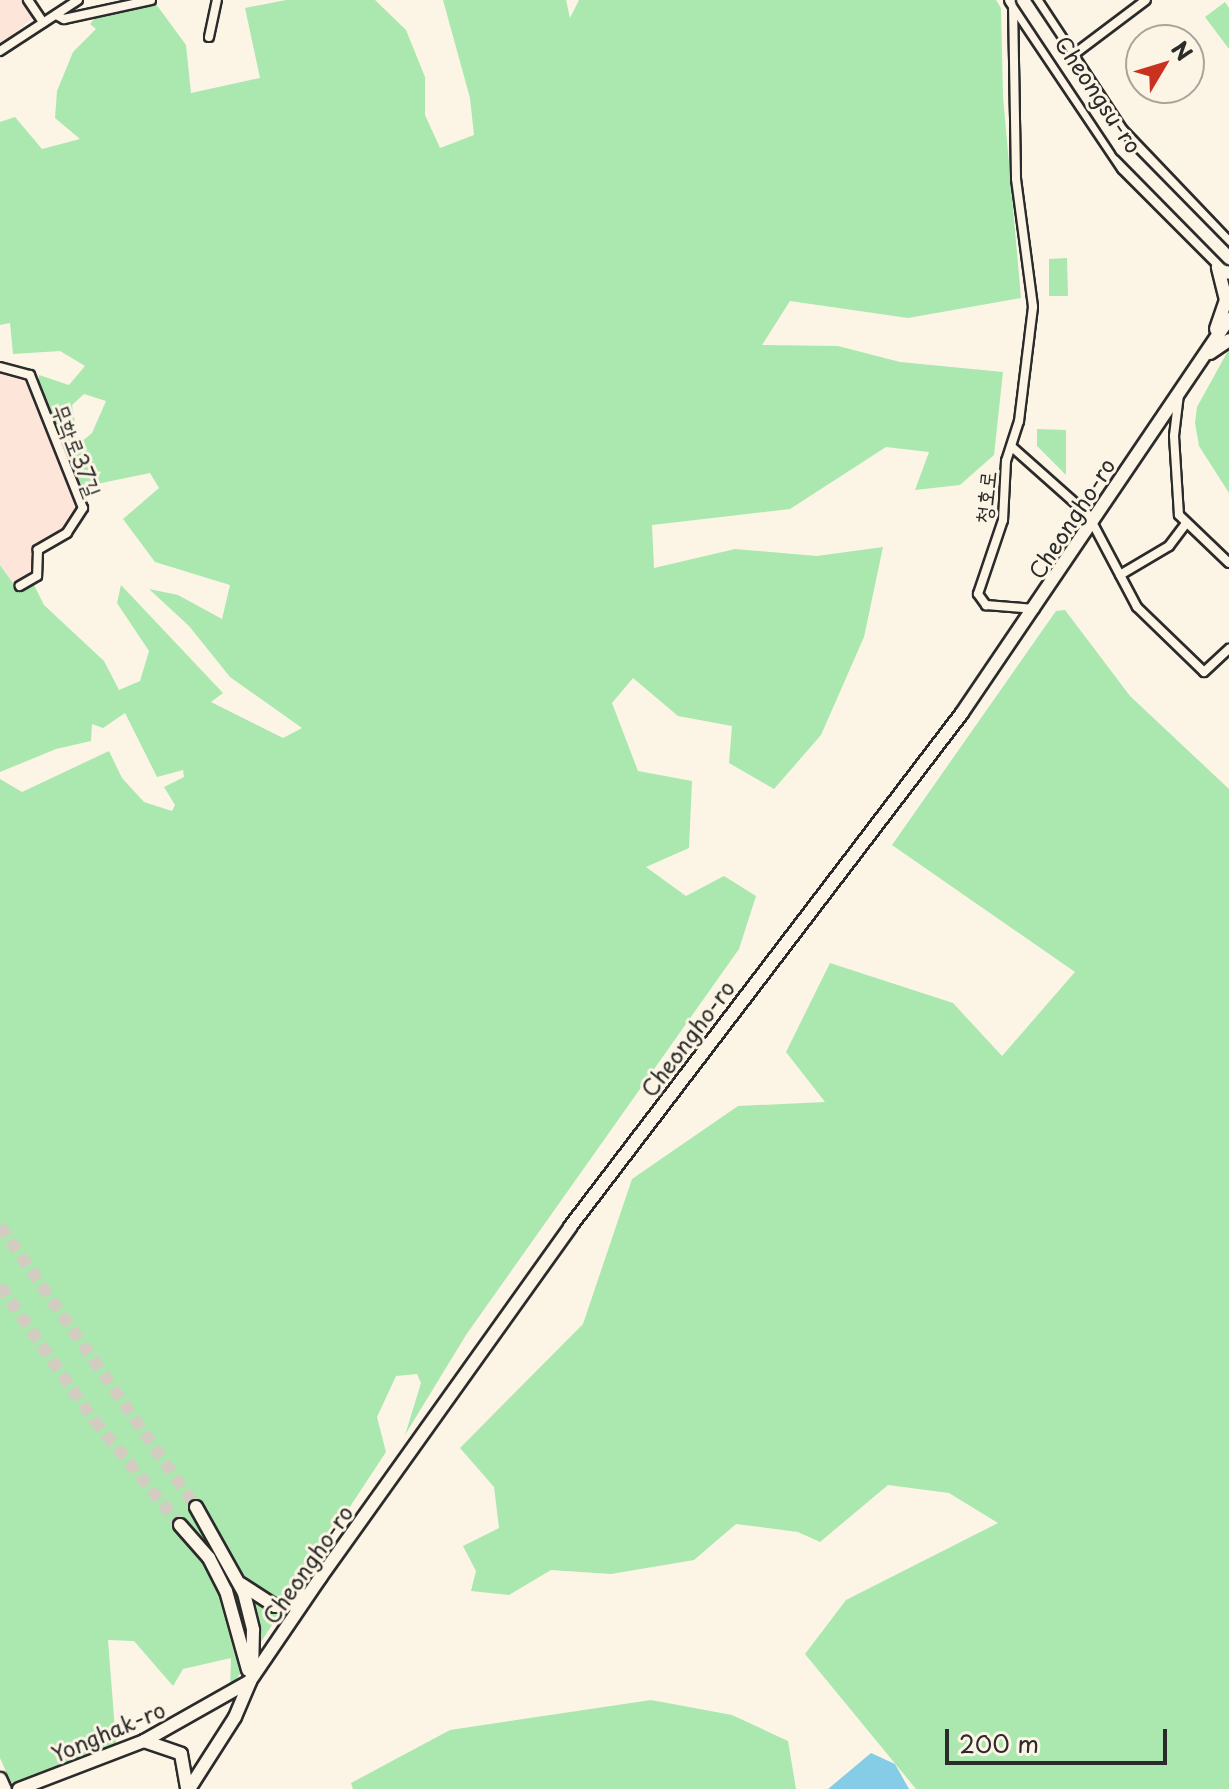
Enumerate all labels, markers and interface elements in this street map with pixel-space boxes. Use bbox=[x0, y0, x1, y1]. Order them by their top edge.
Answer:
north arrow bbox=[1125, 24, 1205, 104]
street label: Cheongsu-ro bbox=[1050, 30, 1148, 158]
text: N bbox=[1164, 33, 1201, 67]
street label: 무학로37길 bbox=[48, 400, 108, 500]
street label: Cheongho-ro bbox=[1022, 453, 1120, 583]
street label: 청호로 bbox=[968, 469, 1000, 525]
street label: Cheongho-ro bbox=[635, 975, 739, 1101]
street label: Cheongho-ro bbox=[257, 1500, 357, 1628]
street label: Yonghak-ro bbox=[47, 1695, 169, 1767]
scale bar bbox=[949, 1713, 1171, 1763]
text: 200 m bbox=[959, 1725, 1039, 1761]

